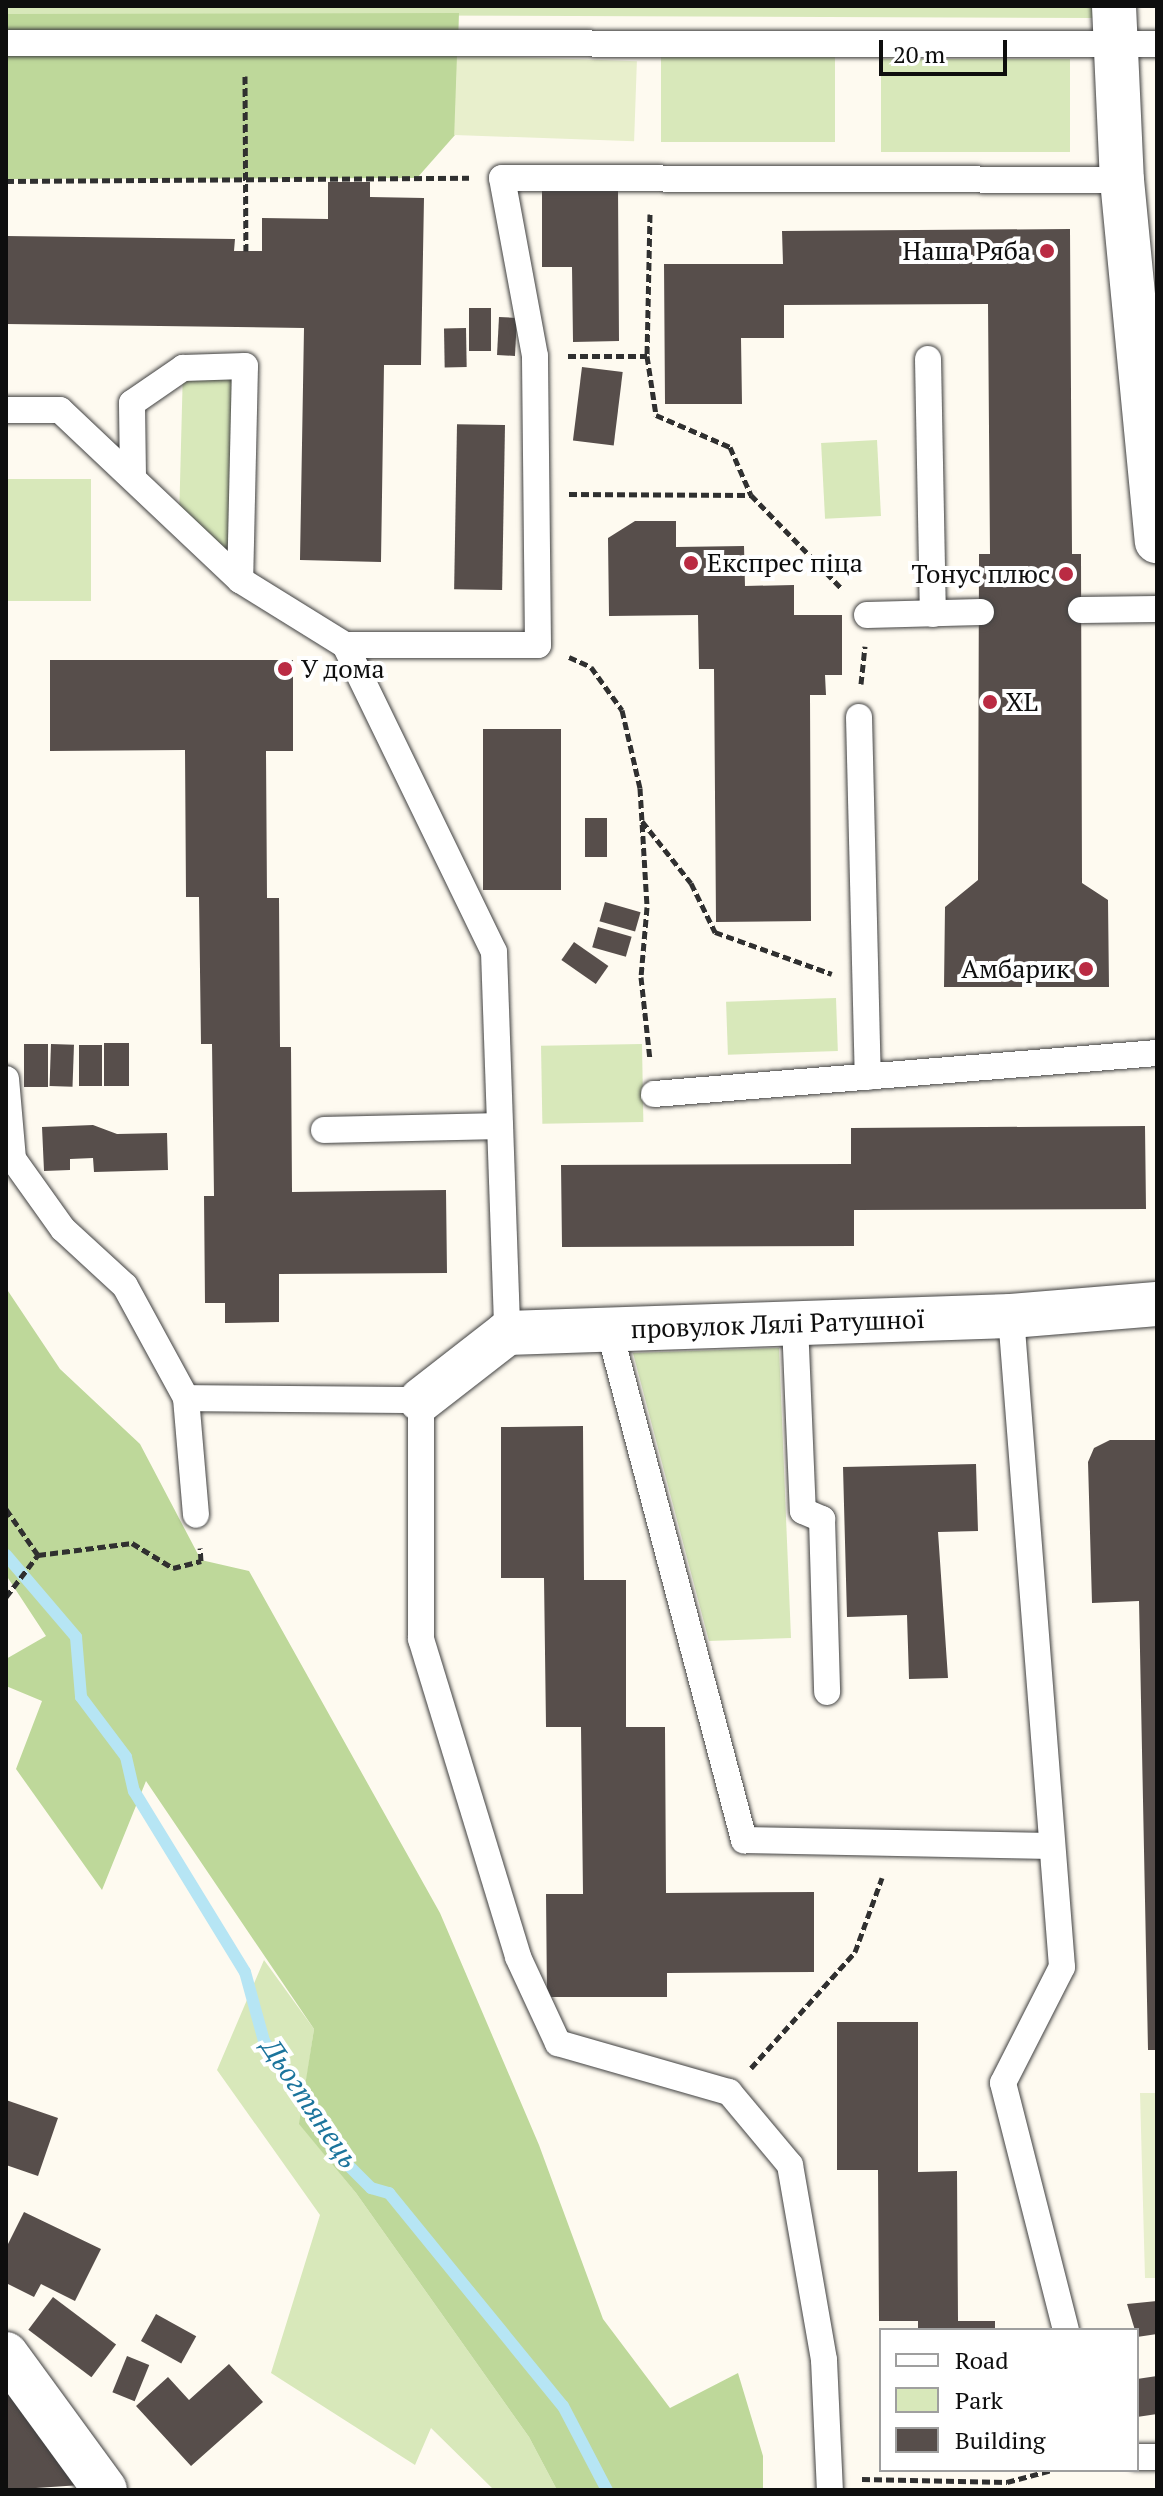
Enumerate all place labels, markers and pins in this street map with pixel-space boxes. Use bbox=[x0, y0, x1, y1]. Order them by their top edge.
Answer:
place label: Наша Ряба bbox=[902, 235, 1031, 267]
marker: Наша Ряба bbox=[1038, 242, 1056, 260]
place label: Експрес піца bbox=[707, 547, 863, 579]
marker: Експрес піца bbox=[682, 554, 700, 572]
place label: Тонус плюс bbox=[911, 558, 1050, 590]
marker: Тонус плюс bbox=[1057, 565, 1075, 583]
place label: У дома bbox=[301, 653, 386, 685]
marker: У дома bbox=[276, 660, 294, 678]
place label: XL bbox=[1006, 686, 1038, 718]
marker: XL bbox=[981, 693, 999, 711]
place label: Амбарик bbox=[961, 953, 1070, 985]
marker: Амбарик bbox=[1077, 960, 1095, 978]

